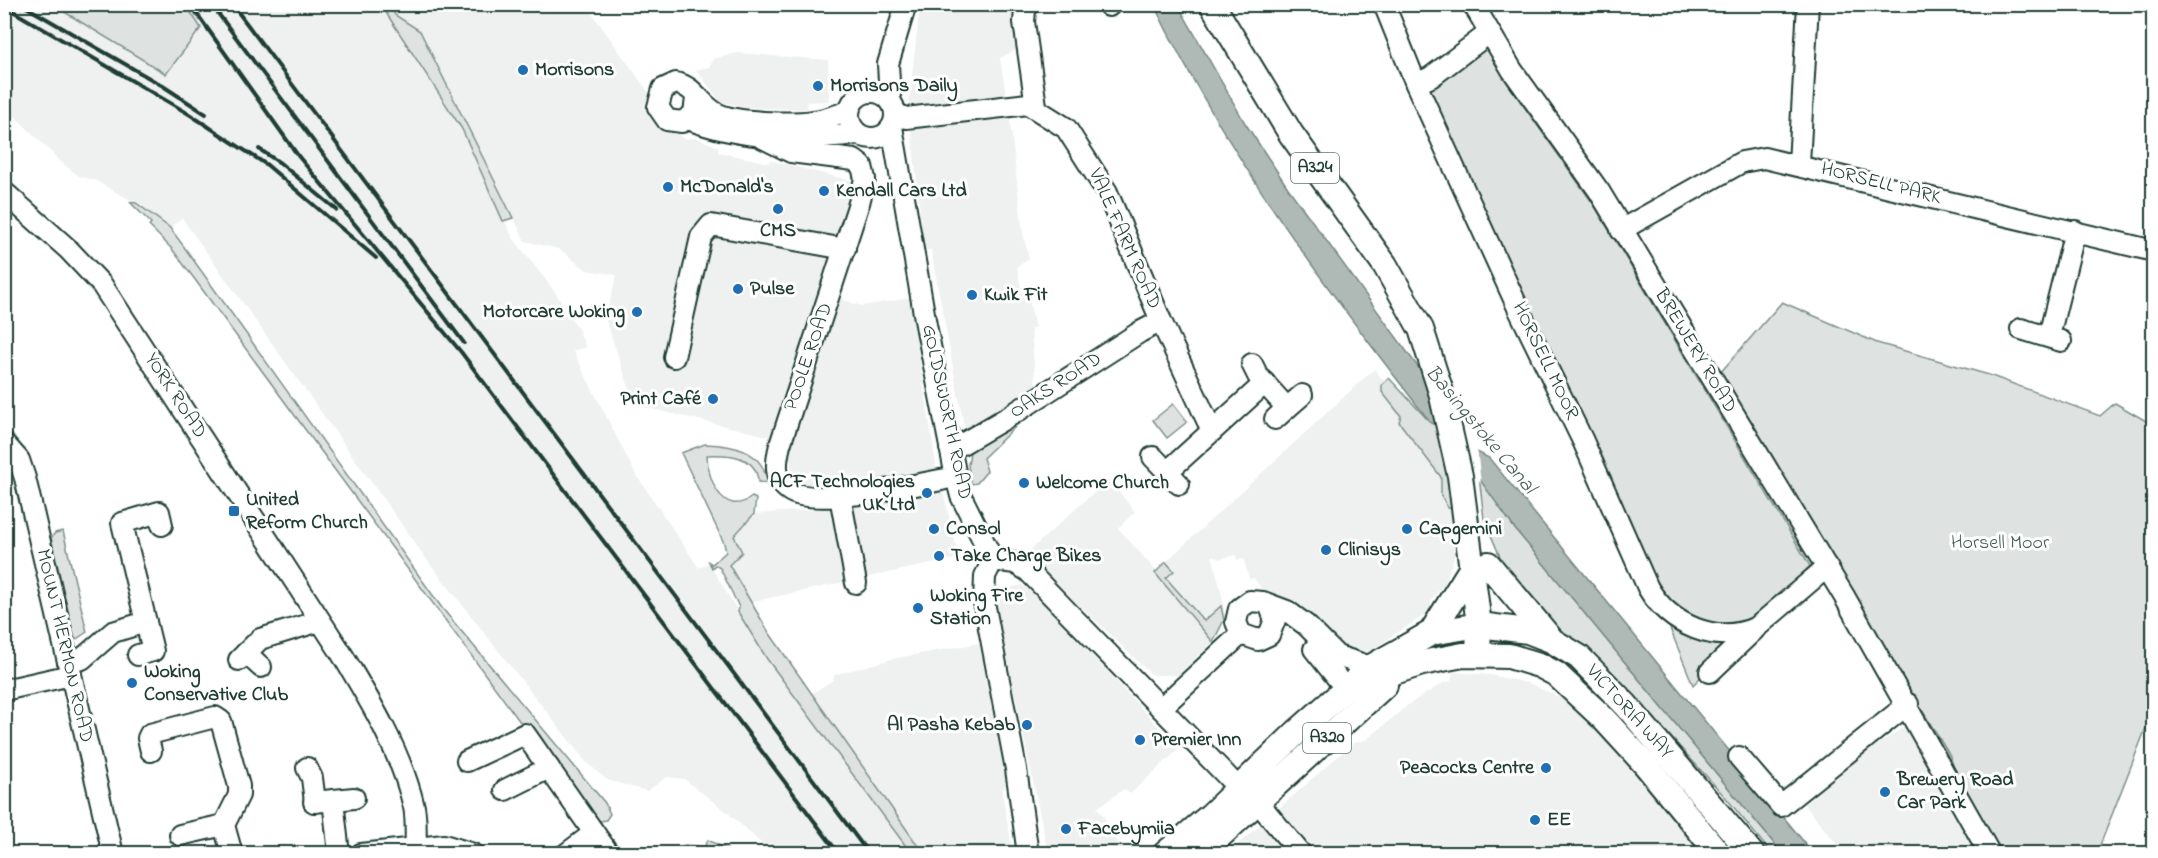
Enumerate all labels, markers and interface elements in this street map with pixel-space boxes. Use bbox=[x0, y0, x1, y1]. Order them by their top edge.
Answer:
place label: Morrisons bbox=[535, 56, 614, 85]
marker: Morrisons bbox=[516, 63, 530, 77]
place label: Morrisons Daily bbox=[830, 72, 958, 102]
marker: Morrisons Daily bbox=[811, 79, 825, 93]
road number: A324 bbox=[1291, 153, 1339, 183]
street label: HORSELL PARK bbox=[1818, 155, 1944, 213]
street label: VALE FARM ROAD bbox=[1080, 163, 1168, 314]
place label: McDonald's bbox=[680, 173, 774, 202]
place label: Kendall Cars Ltd bbox=[836, 177, 968, 206]
marker: McDonald's bbox=[661, 180, 675, 194]
marker: Kendall Cars Ltd bbox=[817, 184, 831, 198]
marker: CMS bbox=[771, 202, 785, 216]
place label: CMS bbox=[760, 217, 796, 246]
place label: Pulse bbox=[750, 275, 795, 304]
place label: Kwik Fit bbox=[984, 281, 1048, 310]
marker: Pulse bbox=[731, 282, 745, 296]
street label: BREWERY ROAD bbox=[1646, 282, 1744, 419]
marker: Kwik Fit bbox=[965, 288, 979, 302]
street label: HORSELL MOOR bbox=[1504, 297, 1586, 426]
place label: Motorcare Woking bbox=[483, 298, 625, 328]
street label: POOLE ROAD bbox=[777, 299, 841, 415]
marker: Motorcare Woking bbox=[630, 305, 644, 319]
street label: GOLDSWORTH ROAD bbox=[913, 322, 979, 502]
street label: OAKS ROAD bbox=[1004, 345, 1108, 427]
street label: YORK ROAD bbox=[136, 347, 214, 445]
water label: Basingstoke Canal bbox=[1416, 359, 1544, 503]
place label: Print Café bbox=[620, 385, 702, 414]
marker: Print Café bbox=[706, 392, 720, 406]
place label: ACF Technologies UK Ltd bbox=[770, 468, 916, 520]
place label: Welcome Church bbox=[1036, 469, 1169, 498]
marker: Welcome Church bbox=[1017, 476, 1031, 490]
place label: United Reform Church bbox=[246, 486, 368, 538]
marker: ACF Technologies UK Ltd bbox=[920, 486, 934, 500]
marker: United Reform Church bbox=[227, 504, 241, 518]
place label: Consol bbox=[946, 515, 1001, 544]
place label: Capgemini bbox=[1419, 515, 1503, 545]
marker: Consol bbox=[927, 522, 941, 536]
marker: Capgemini bbox=[1400, 522, 1414, 536]
park label: Horsell Moor bbox=[1951, 529, 2050, 558]
place label: Clinisys bbox=[1338, 536, 1401, 566]
place label: Take Charge Bikes bbox=[951, 542, 1101, 572]
marker: Clinisys bbox=[1319, 543, 1333, 557]
street label: MOUNT HERMON ROAD bbox=[28, 546, 100, 746]
marker: Take Charge Bikes bbox=[932, 549, 946, 563]
place label: Woking Fire Station bbox=[930, 582, 1024, 634]
marker: Woking Fire Station bbox=[911, 601, 925, 615]
street label: VICTORIA WAY bbox=[1578, 657, 1679, 766]
place label: Woking Conservative Club bbox=[144, 658, 288, 710]
marker: Woking Conservative Club bbox=[125, 676, 139, 690]
place label: Al Pasha Kebab bbox=[887, 711, 1015, 740]
marker: Al Pasha Kebab bbox=[1020, 718, 1034, 732]
road number: A320 bbox=[1303, 723, 1351, 753]
place label: Premier Inn bbox=[1152, 726, 1241, 755]
marker: Premier Inn bbox=[1133, 733, 1147, 747]
place label: Peacocks Centre bbox=[1400, 754, 1535, 783]
marker: Peacocks Centre bbox=[1539, 761, 1553, 775]
place label: Brewery Road Car Park bbox=[1896, 766, 2014, 818]
marker: Brewery Road Car Park bbox=[1878, 785, 1892, 799]
place label: EE bbox=[1547, 806, 1571, 835]
marker: EE bbox=[1528, 813, 1542, 827]
place label: Facebymiia bbox=[1077, 815, 1175, 845]
marker: Facebymiia bbox=[1059, 822, 1073, 836]

